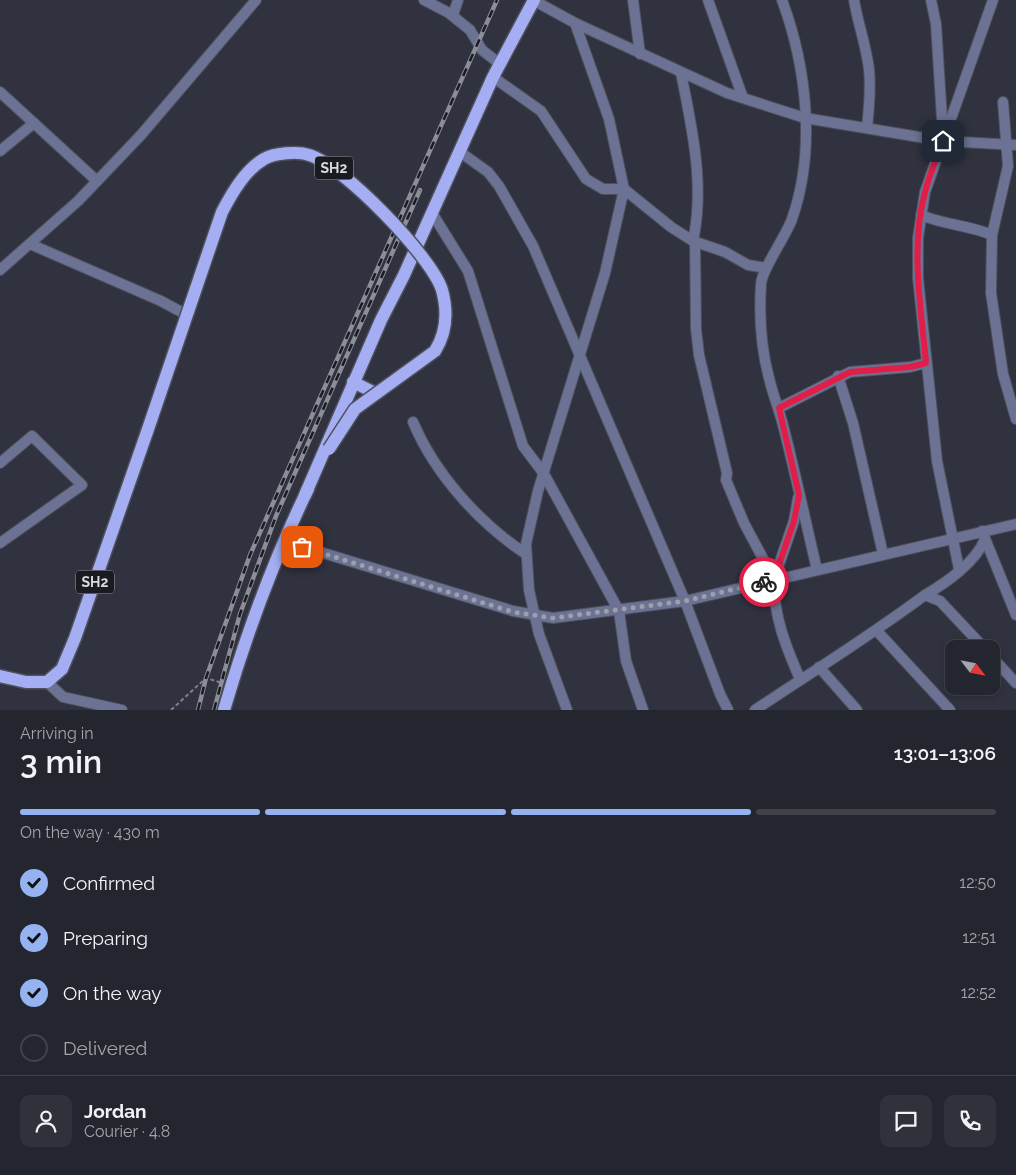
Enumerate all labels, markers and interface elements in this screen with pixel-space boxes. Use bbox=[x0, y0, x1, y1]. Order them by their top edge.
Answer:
pin bbox=[922, 120, 964, 162]
icon: home bbox=[929, 127, 957, 155]
road number: SH2 bbox=[315, 156, 353, 180]
pin bbox=[281, 526, 323, 568]
icon: bag bbox=[288, 533, 316, 561]
courier bbox=[739, 557, 789, 607]
icon: bike bbox=[750, 568, 778, 596]
road number: SH2 bbox=[76, 570, 114, 594]
north arrow bbox=[945, 640, 1000, 695]
map controls bbox=[945, 640, 1000, 695]
text: Arriving in bbox=[20, 724, 94, 743]
text: 13:01–13:06 bbox=[894, 742, 996, 764]
text: 3 min bbox=[20, 743, 102, 780]
text: On the way · 430 m bbox=[20, 823, 160, 842]
icon: check bbox=[20, 869, 48, 897]
text: Confirmed bbox=[63, 872, 155, 894]
text: 12:50 bbox=[959, 873, 996, 892]
icon: check bbox=[20, 924, 48, 952]
text: Preparing bbox=[63, 927, 148, 949]
text: 12:51 bbox=[962, 928, 996, 947]
icon: check bbox=[20, 979, 48, 1007]
text: On the way bbox=[63, 982, 162, 1004]
text: 12:52 bbox=[961, 983, 996, 1002]
text: Delivered bbox=[63, 1037, 147, 1059]
button: person bbox=[20, 1095, 72, 1147]
button: chat bbox=[880, 1095, 932, 1147]
button: phone bbox=[944, 1095, 996, 1147]
text: Jordan bbox=[84, 1100, 147, 1122]
text: Courier · 4.8 bbox=[84, 1122, 170, 1141]

